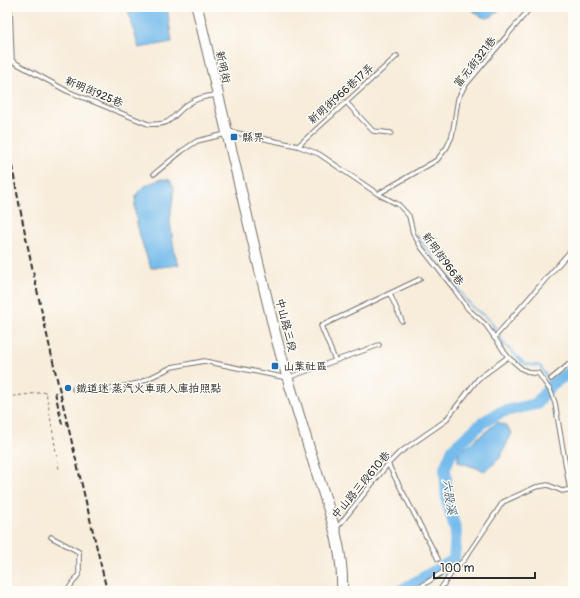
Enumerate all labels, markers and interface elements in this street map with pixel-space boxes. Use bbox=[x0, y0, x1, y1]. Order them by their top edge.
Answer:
street label: 富元街321巷 bbox=[451, 34, 499, 90]
street label: 新明街 bbox=[213, 49, 233, 86]
street label: 新明街966巷17弄 bbox=[306, 61, 376, 127]
street label: 新明街925巷 bbox=[63, 74, 125, 110]
place label: 縣界 bbox=[242, 131, 264, 144]
marker: 縣界 bbox=[229, 132, 239, 142]
street label: 新明街966巷 bbox=[419, 230, 467, 288]
street label: 中山路三段 bbox=[273, 297, 299, 353]
place label: 山葉社區 bbox=[283, 360, 327, 373]
marker: 山葉社區 bbox=[270, 361, 280, 371]
place label: 鐵道迷 蒸汽火車頭入庫拍照點 bbox=[76, 382, 221, 395]
marker: 鐵道迷 蒸汽火車頭入庫拍照點 bbox=[63, 383, 73, 393]
street label: 中山路三段610巷 bbox=[329, 449, 393, 521]
water label: 六股溪 bbox=[439, 478, 459, 517]
scale bar bbox=[434, 554, 535, 580]
text: 100 m bbox=[440, 561, 475, 576]

